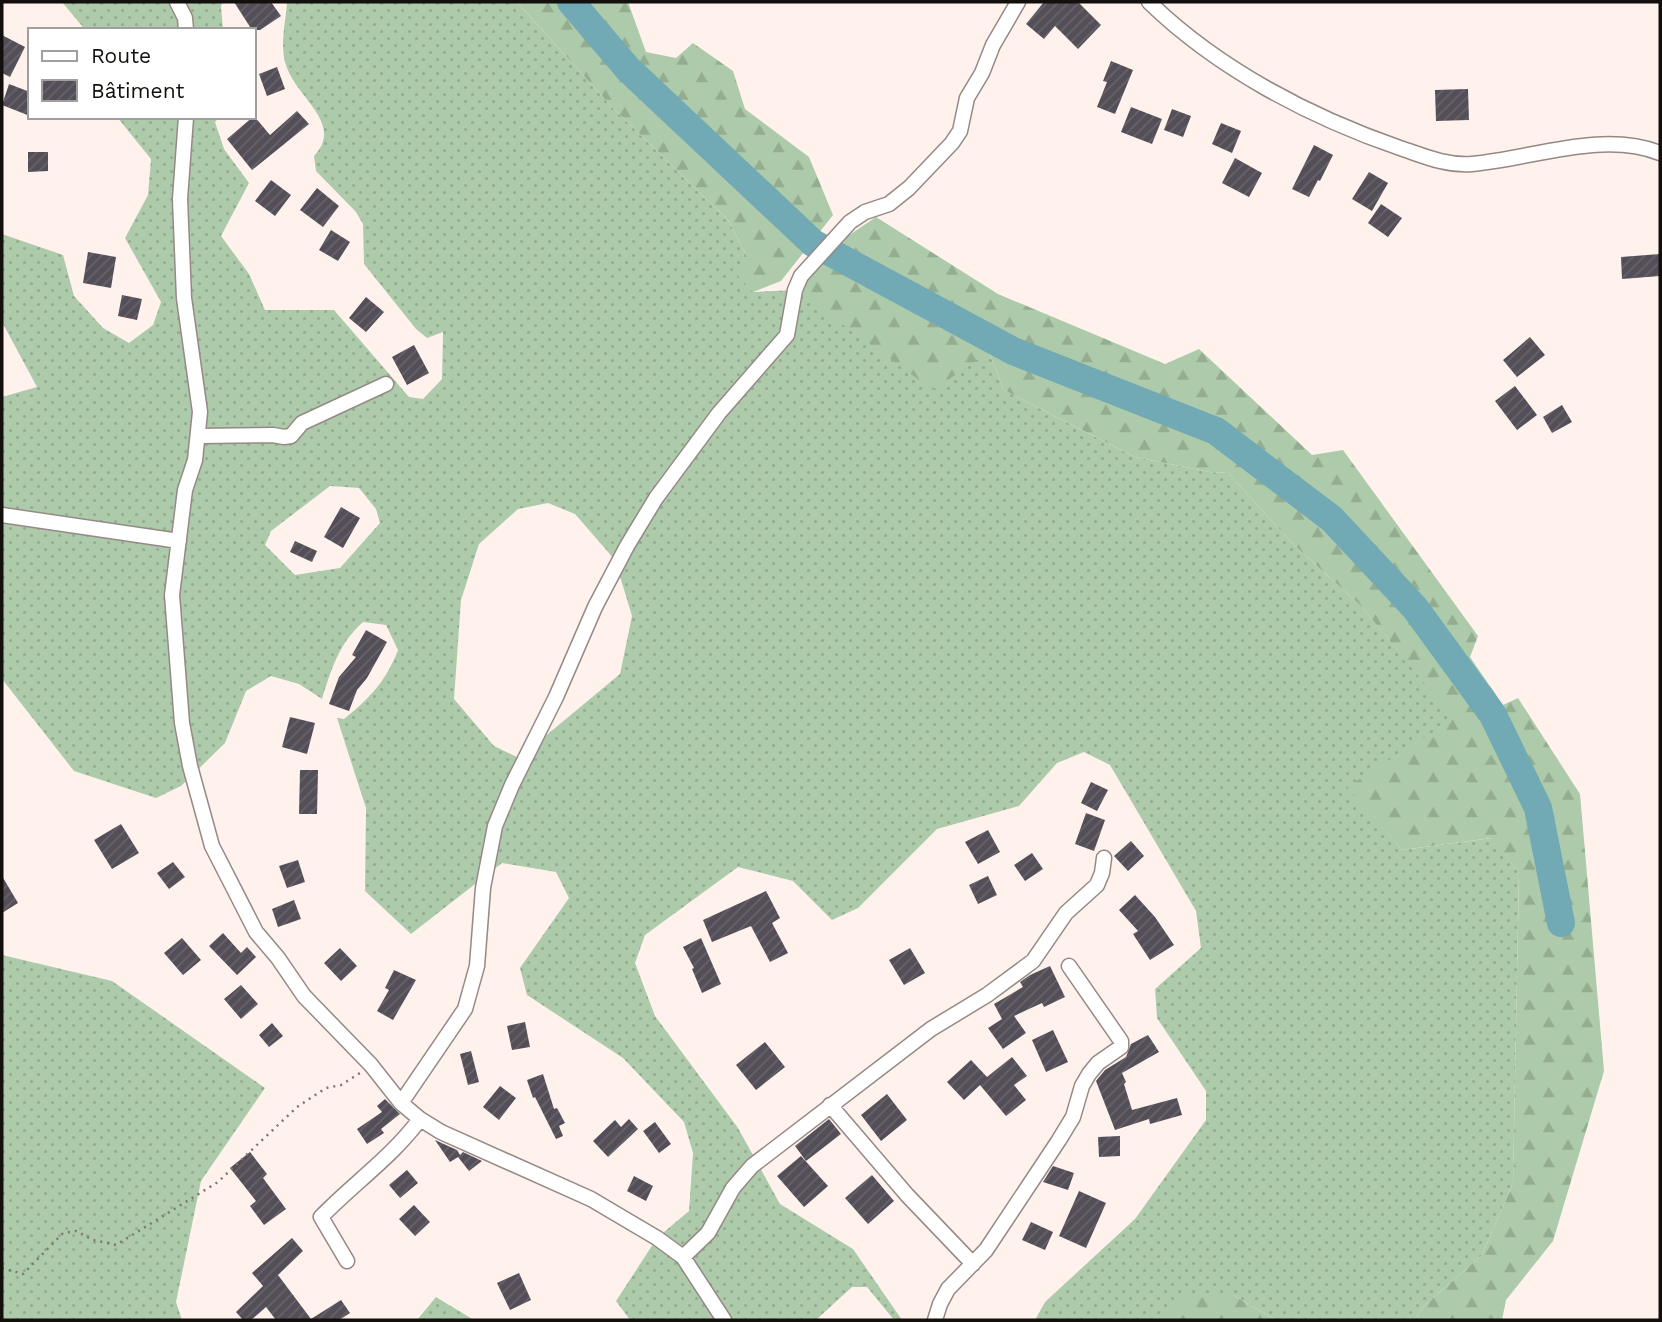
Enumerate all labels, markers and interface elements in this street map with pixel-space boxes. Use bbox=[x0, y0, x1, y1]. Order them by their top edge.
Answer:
legend bbox=[28, 28, 256, 119]
text: Route bbox=[91, 43, 151, 68]
text: Bâtiment bbox=[91, 78, 185, 103]

